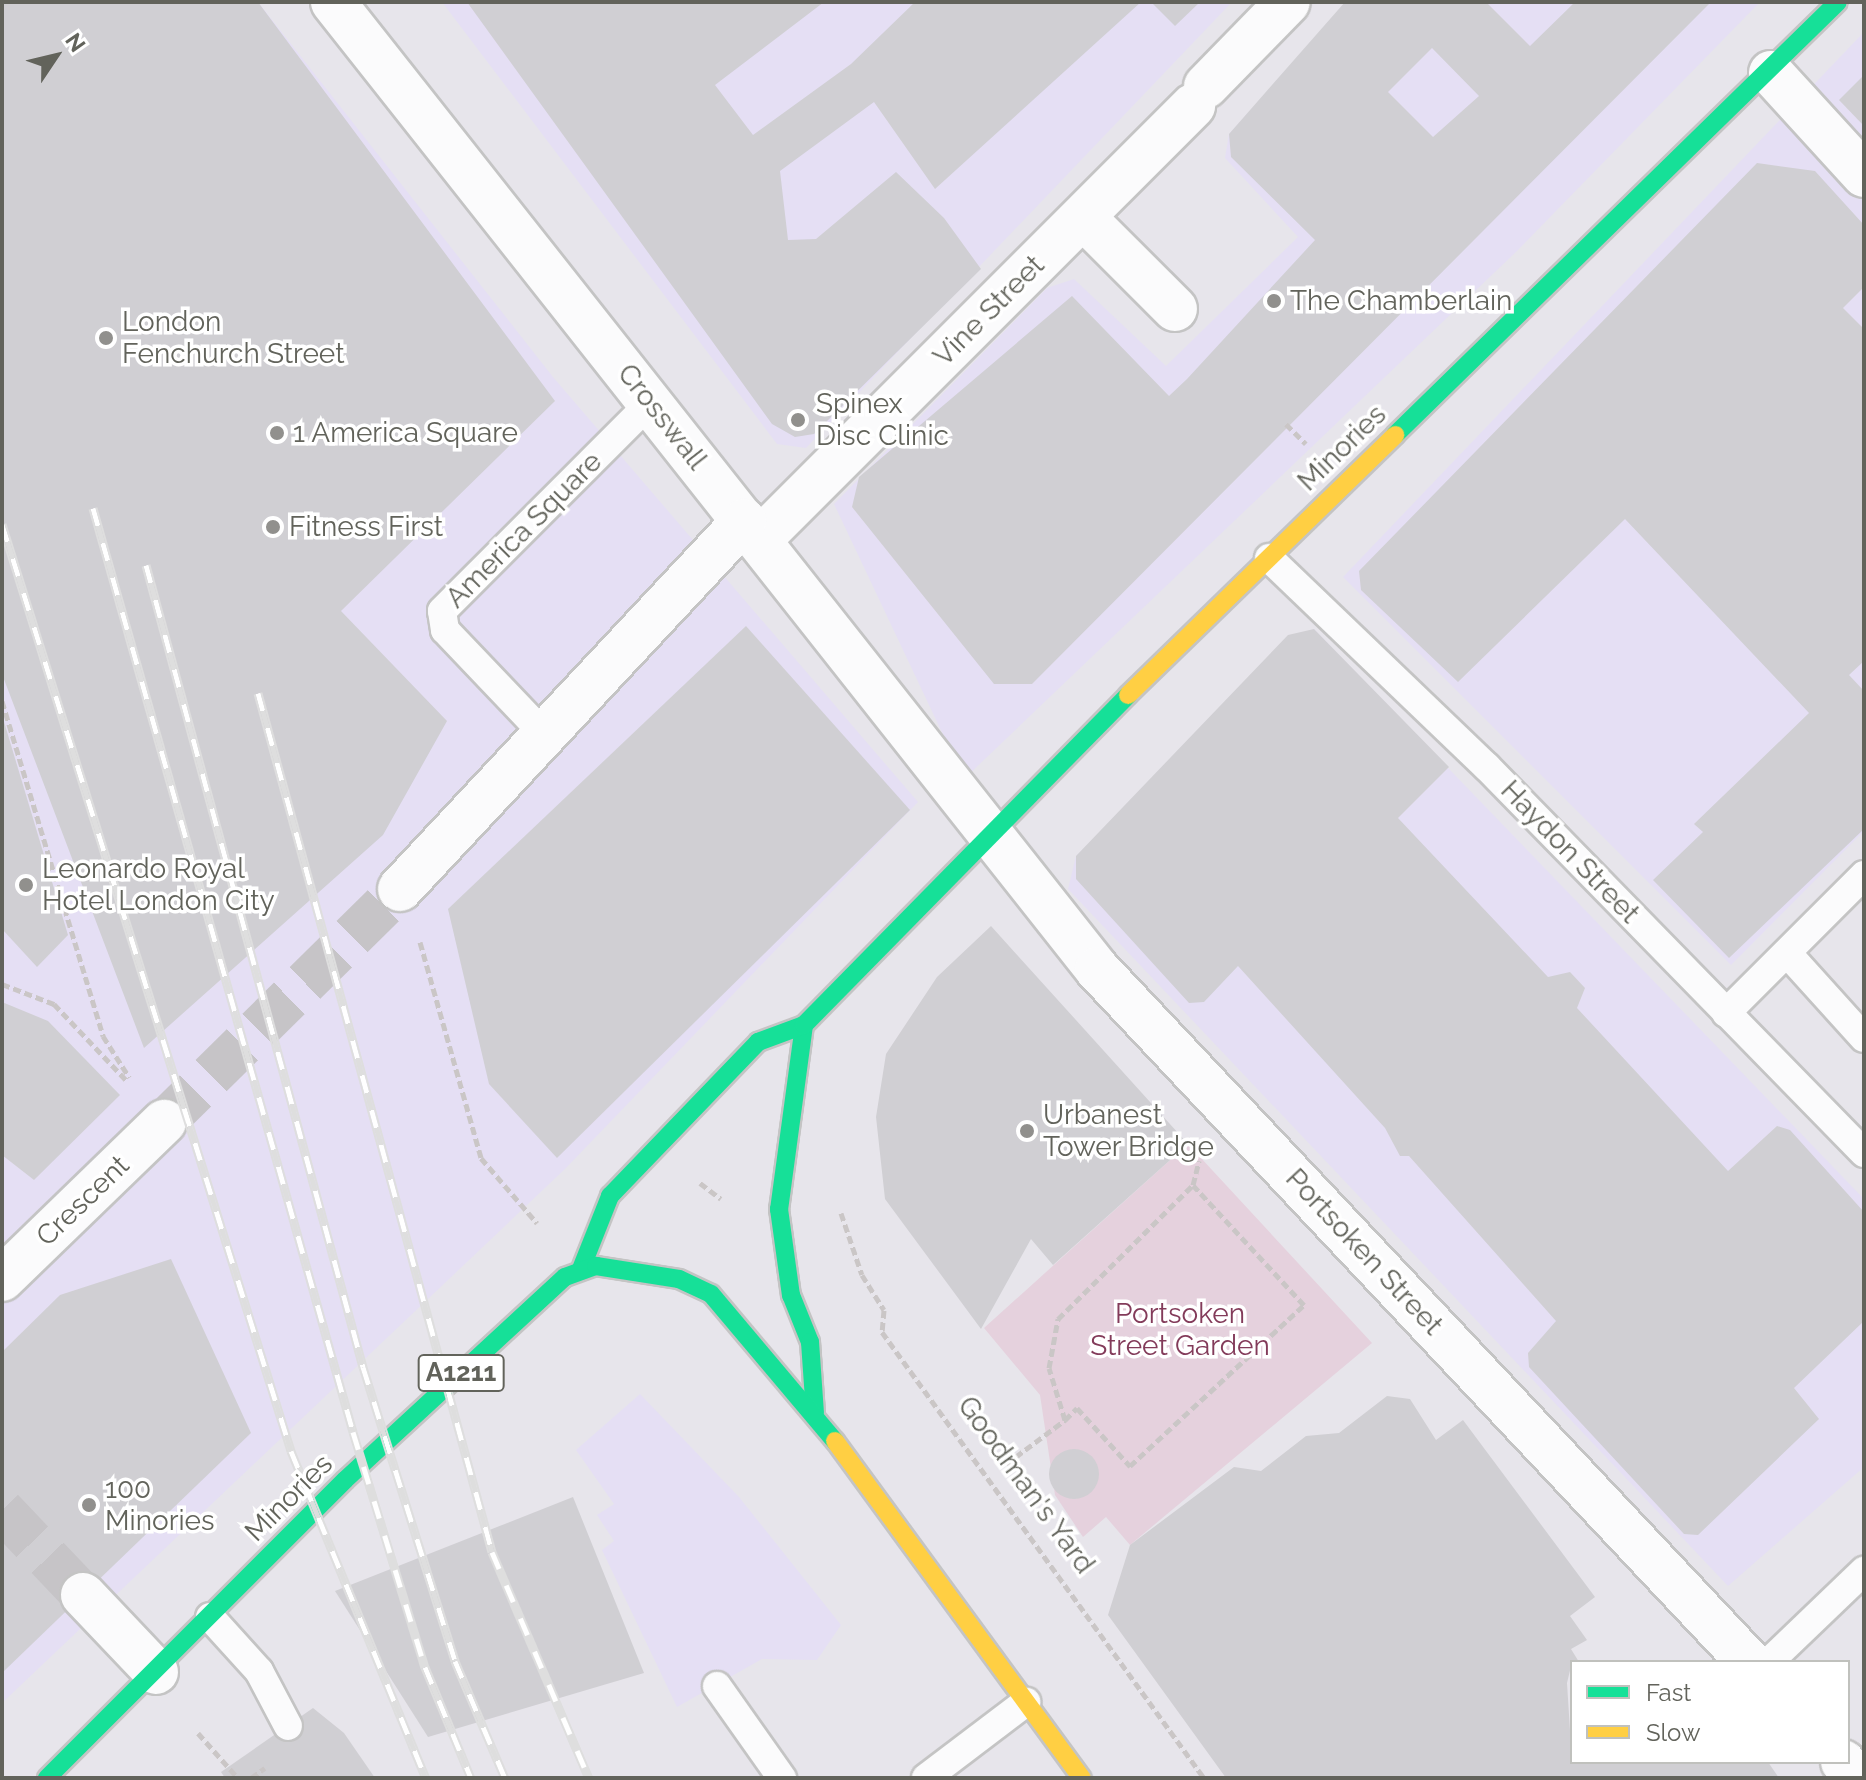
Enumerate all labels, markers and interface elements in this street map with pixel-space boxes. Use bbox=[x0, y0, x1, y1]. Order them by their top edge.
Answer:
north arrow bbox=[16, 16, 96, 96]
text: N bbox=[60, 28, 91, 57]
street label: Vine Street bbox=[927, 249, 1051, 373]
place label: The Chamberlain bbox=[1290, 284, 1512, 318]
marker: The Chamberlain bbox=[1265, 292, 1283, 310]
place label: London Fenchurch Street bbox=[122, 305, 345, 371]
marker: London Fenchurch Street bbox=[97, 329, 115, 347]
street label: Crosswall bbox=[610, 357, 714, 477]
place label: Spinex Disc Clinic bbox=[816, 387, 949, 453]
street label: Minories bbox=[1291, 398, 1393, 498]
marker: Spinex Disc Clinic bbox=[787, 409, 809, 431]
place label: 1 America Square bbox=[293, 416, 519, 450]
marker: 1 America Square bbox=[268, 424, 286, 442]
street label: America Square bbox=[439, 445, 609, 615]
place label: Fitness First bbox=[289, 510, 443, 544]
marker: Fitness First bbox=[264, 518, 282, 536]
street label: Haydon Street bbox=[1494, 774, 1646, 930]
place label: Leonardo Royal Hotel London City bbox=[42, 852, 276, 918]
marker: Leonardo Royal Hotel London City bbox=[17, 876, 35, 894]
place label: Urbanest Tower Bridge bbox=[1043, 1098, 1214, 1164]
marker: Urbanest Tower Bridge bbox=[1018, 1122, 1036, 1140]
street label: Crescent bbox=[30, 1149, 136, 1253]
street label: Portsoken Street bbox=[1278, 1162, 1450, 1342]
park label: Portsoken Street Garden bbox=[1090, 1297, 1270, 1363]
road number: A1211 bbox=[417, 1351, 505, 1395]
street label: Goodman's Yard bbox=[950, 1390, 1102, 1580]
street label: Minories bbox=[238, 1447, 340, 1549]
place label: 100 Minories bbox=[105, 1472, 215, 1538]
marker: 100 Minories bbox=[80, 1496, 98, 1514]
legend bbox=[1570, 1660, 1850, 1764]
text: Fast bbox=[1646, 1678, 1691, 1707]
text: Slow bbox=[1646, 1718, 1700, 1747]

